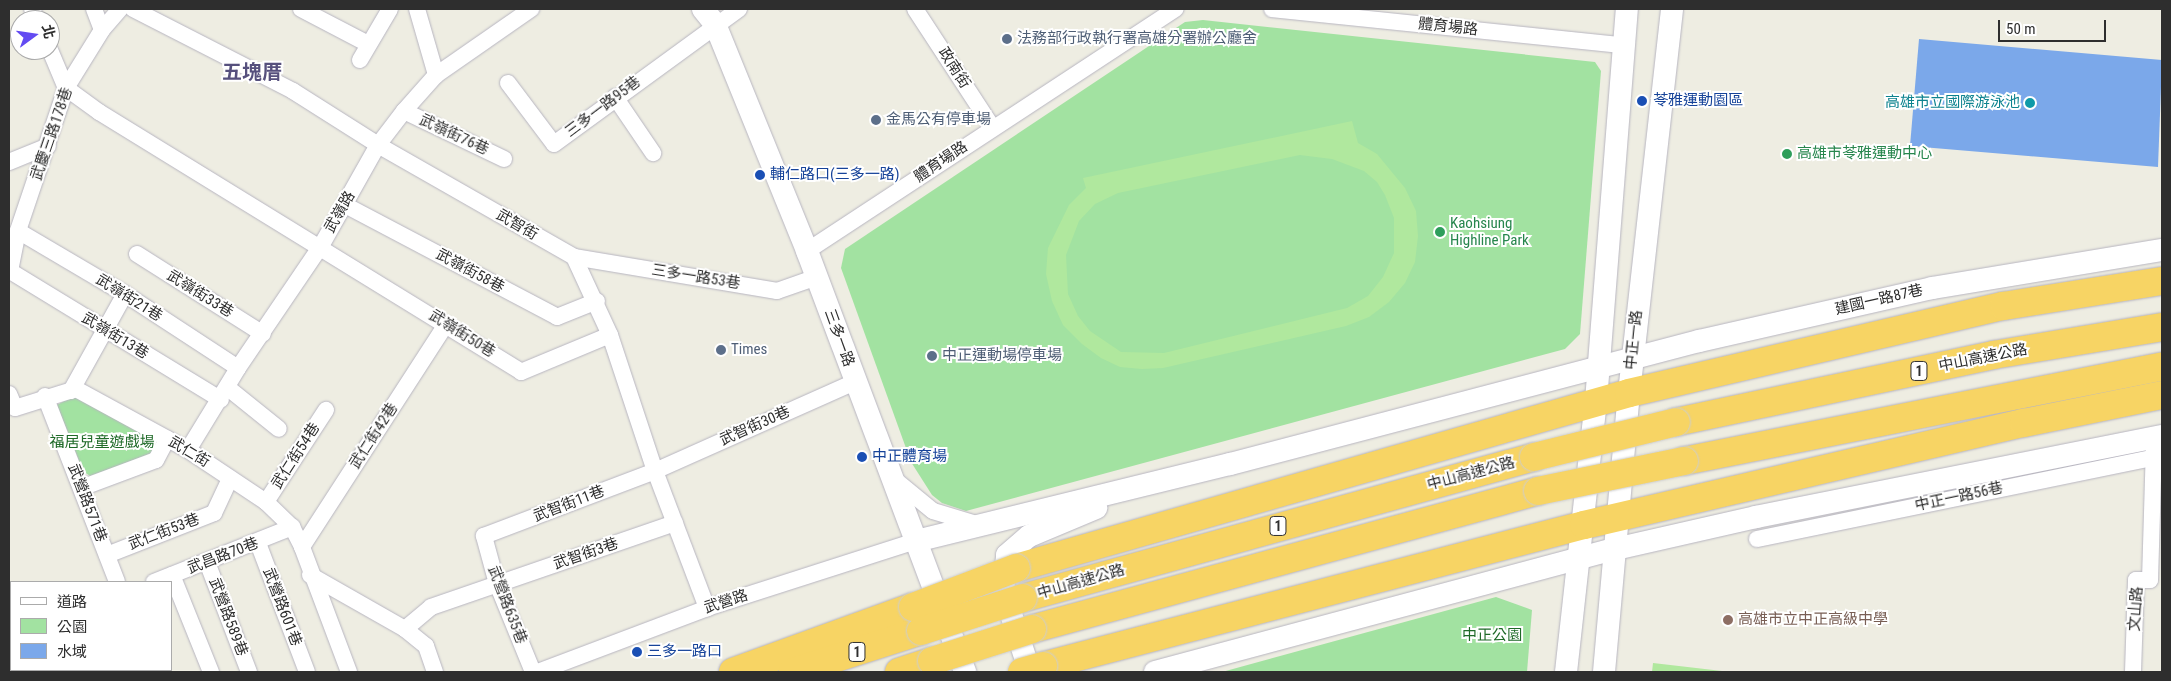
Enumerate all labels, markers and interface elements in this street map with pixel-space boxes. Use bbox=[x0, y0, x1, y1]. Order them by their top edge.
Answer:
north arrow bbox=[10, 10, 60, 60]
scale bar bbox=[2001, 10, 2108, 42]
street label: 體育場路 bbox=[1417, 15, 1479, 39]
text: 50 m bbox=[2006, 20, 2036, 38]
text: 北 bbox=[39, 23, 58, 40]
place label: 法務部行政執行署高雄分署辦公廳舍 bbox=[1017, 30, 1257, 48]
marker: 法務部行政執行署高雄分署辦公廳舍 bbox=[1001, 33, 1013, 45]
street label: 政南街 bbox=[934, 44, 974, 92]
district label: 五塊厝 bbox=[222, 60, 282, 84]
street label: 三多一路95巷 bbox=[562, 73, 644, 141]
street label: 武慶三路178巷 bbox=[28, 85, 76, 183]
place label: 苓雅運動園區 bbox=[1653, 92, 1743, 110]
marker: 苓雅運動園區 bbox=[1635, 94, 1649, 108]
place label: 高雄市立國際游泳池 bbox=[1885, 94, 2020, 112]
marker: 高雄市立國際游泳池 bbox=[2024, 97, 2036, 109]
street label: 武嶺街76巷 bbox=[416, 111, 492, 159]
place label: 金馬公有停車場 bbox=[886, 111, 991, 129]
marker: 金馬公有停車場 bbox=[870, 114, 882, 126]
street label: 體育場路 bbox=[911, 138, 971, 186]
place label: 高雄市苓雅運動中心 bbox=[1797, 145, 1932, 163]
marker: 高雄市苓雅運動中心 bbox=[1781, 148, 1793, 160]
place label: 輔仁路口(三多一路) bbox=[770, 166, 899, 184]
marker: 輔仁路口(三多一路) bbox=[754, 169, 766, 181]
street label: 武嶺路 bbox=[321, 188, 359, 236]
street label: 武智街 bbox=[493, 206, 541, 244]
place label: Kaohsiung Highline Park bbox=[1450, 214, 1529, 249]
marker: Kaohsiung Highline Park bbox=[1434, 226, 1446, 238]
street label: 武嶺街58巷 bbox=[433, 245, 507, 297]
street label: 三多一路53巷 bbox=[650, 261, 742, 293]
street label: 武嶺街33巷 bbox=[164, 267, 236, 321]
street label: 武嶺街21巷 bbox=[93, 271, 165, 325]
street label: 建國一路87巷 bbox=[1833, 281, 1925, 319]
street label: 武嶺街50巷 bbox=[426, 307, 498, 361]
street label: 三多一路 bbox=[820, 307, 858, 369]
street label: 武嶺街13巷 bbox=[78, 309, 152, 363]
street label: 中正一路 bbox=[1622, 309, 1646, 371]
place label: Times bbox=[731, 341, 767, 359]
street label: 中山高速公路 bbox=[1937, 341, 2029, 375]
marker: Times bbox=[715, 344, 727, 356]
place label: 中正運動場停車場 bbox=[942, 347, 1062, 365]
marker: 中正運動場停車場 bbox=[926, 350, 938, 362]
road number: 1 bbox=[1910, 360, 1928, 382]
street label: 武仁街42巷 bbox=[346, 400, 402, 472]
street label: 武智街30巷 bbox=[717, 403, 793, 449]
street label: 武仁街54巷 bbox=[268, 420, 324, 492]
street label: 武仁街 bbox=[165, 433, 213, 471]
park label: 福居兒童遊戲場 bbox=[50, 434, 154, 452]
place label: 中正體育場 bbox=[872, 448, 947, 466]
marker: 中正體育場 bbox=[856, 451, 868, 463]
street label: 中山高速公路 bbox=[1425, 454, 1517, 494]
street label: 武營路571巷 bbox=[64, 461, 110, 545]
street label: 中正一路56巷 bbox=[1913, 479, 2005, 515]
street label: 武智街11巷 bbox=[531, 482, 607, 526]
street label: 武仁街53巷 bbox=[126, 510, 202, 554]
road number: 1 bbox=[1269, 514, 1287, 538]
street label: 武昌路70巷 bbox=[185, 534, 261, 578]
street label: 武智街3巷 bbox=[551, 535, 621, 573]
street label: 中山高速公路 bbox=[1035, 561, 1127, 603]
street label: 武營路635巷 bbox=[484, 563, 530, 647]
street label: 武營路601巷 bbox=[259, 565, 305, 649]
street label: 武營路589巷 bbox=[205, 575, 251, 659]
legend bbox=[10, 581, 172, 671]
street label: 武營路 bbox=[702, 586, 750, 618]
street label: 文山路 bbox=[2125, 586, 2147, 632]
text: 道路 bbox=[57, 593, 87, 611]
place label: 高雄市立中正高級中學 bbox=[1738, 611, 1888, 629]
marker: 高雄市立中正高級中學 bbox=[1722, 614, 1734, 626]
text: 公園 bbox=[57, 618, 87, 636]
park label: 中正公園 bbox=[1462, 627, 1522, 645]
road number: 1 bbox=[848, 640, 866, 664]
text: 水域 bbox=[57, 643, 87, 661]
place label: 三多一路口 bbox=[647, 643, 722, 661]
marker: 三多一路口 bbox=[631, 646, 643, 658]

